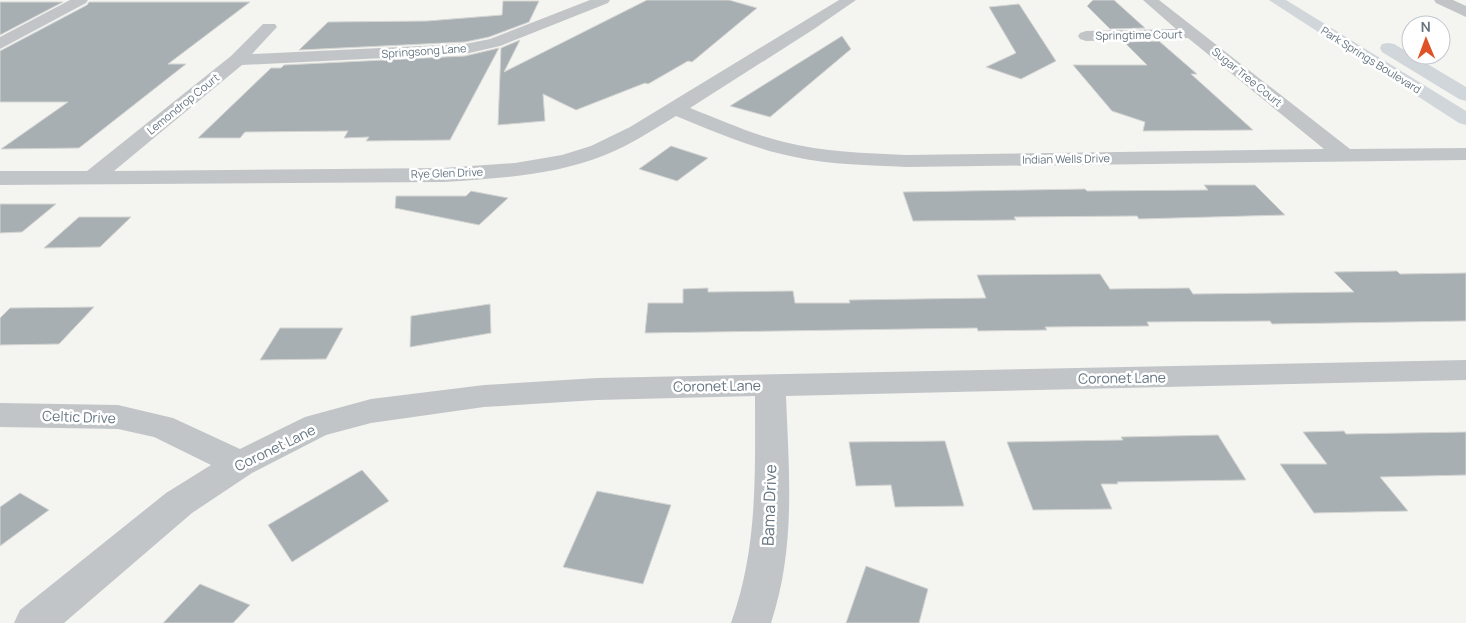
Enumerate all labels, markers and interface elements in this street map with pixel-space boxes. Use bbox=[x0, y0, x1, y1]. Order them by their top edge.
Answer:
north arrow bbox=[1401, 15, 1451, 65]
text: N bbox=[1421, 17, 1431, 36]
street label: Park Springs Boulevard bbox=[1318, 23, 1424, 96]
street label: Springtime Court bbox=[1095, 26, 1183, 43]
street label: Springsong Lane bbox=[381, 40, 467, 61]
street label: Sugar Tree Court bbox=[1209, 44, 1286, 110]
street label: Lemondrop Court bbox=[143, 70, 222, 137]
street label: Indian Wells Drive bbox=[1022, 150, 1111, 167]
street label: Rye Glen Drive bbox=[411, 164, 484, 181]
street label: Coronet Lane bbox=[1078, 367, 1166, 388]
street label: Coronet Lane bbox=[673, 375, 761, 396]
street label: Celtic Drive bbox=[42, 406, 116, 427]
street label: Coronet Lane bbox=[231, 420, 318, 475]
street label: Bama Drive bbox=[757, 464, 781, 546]

